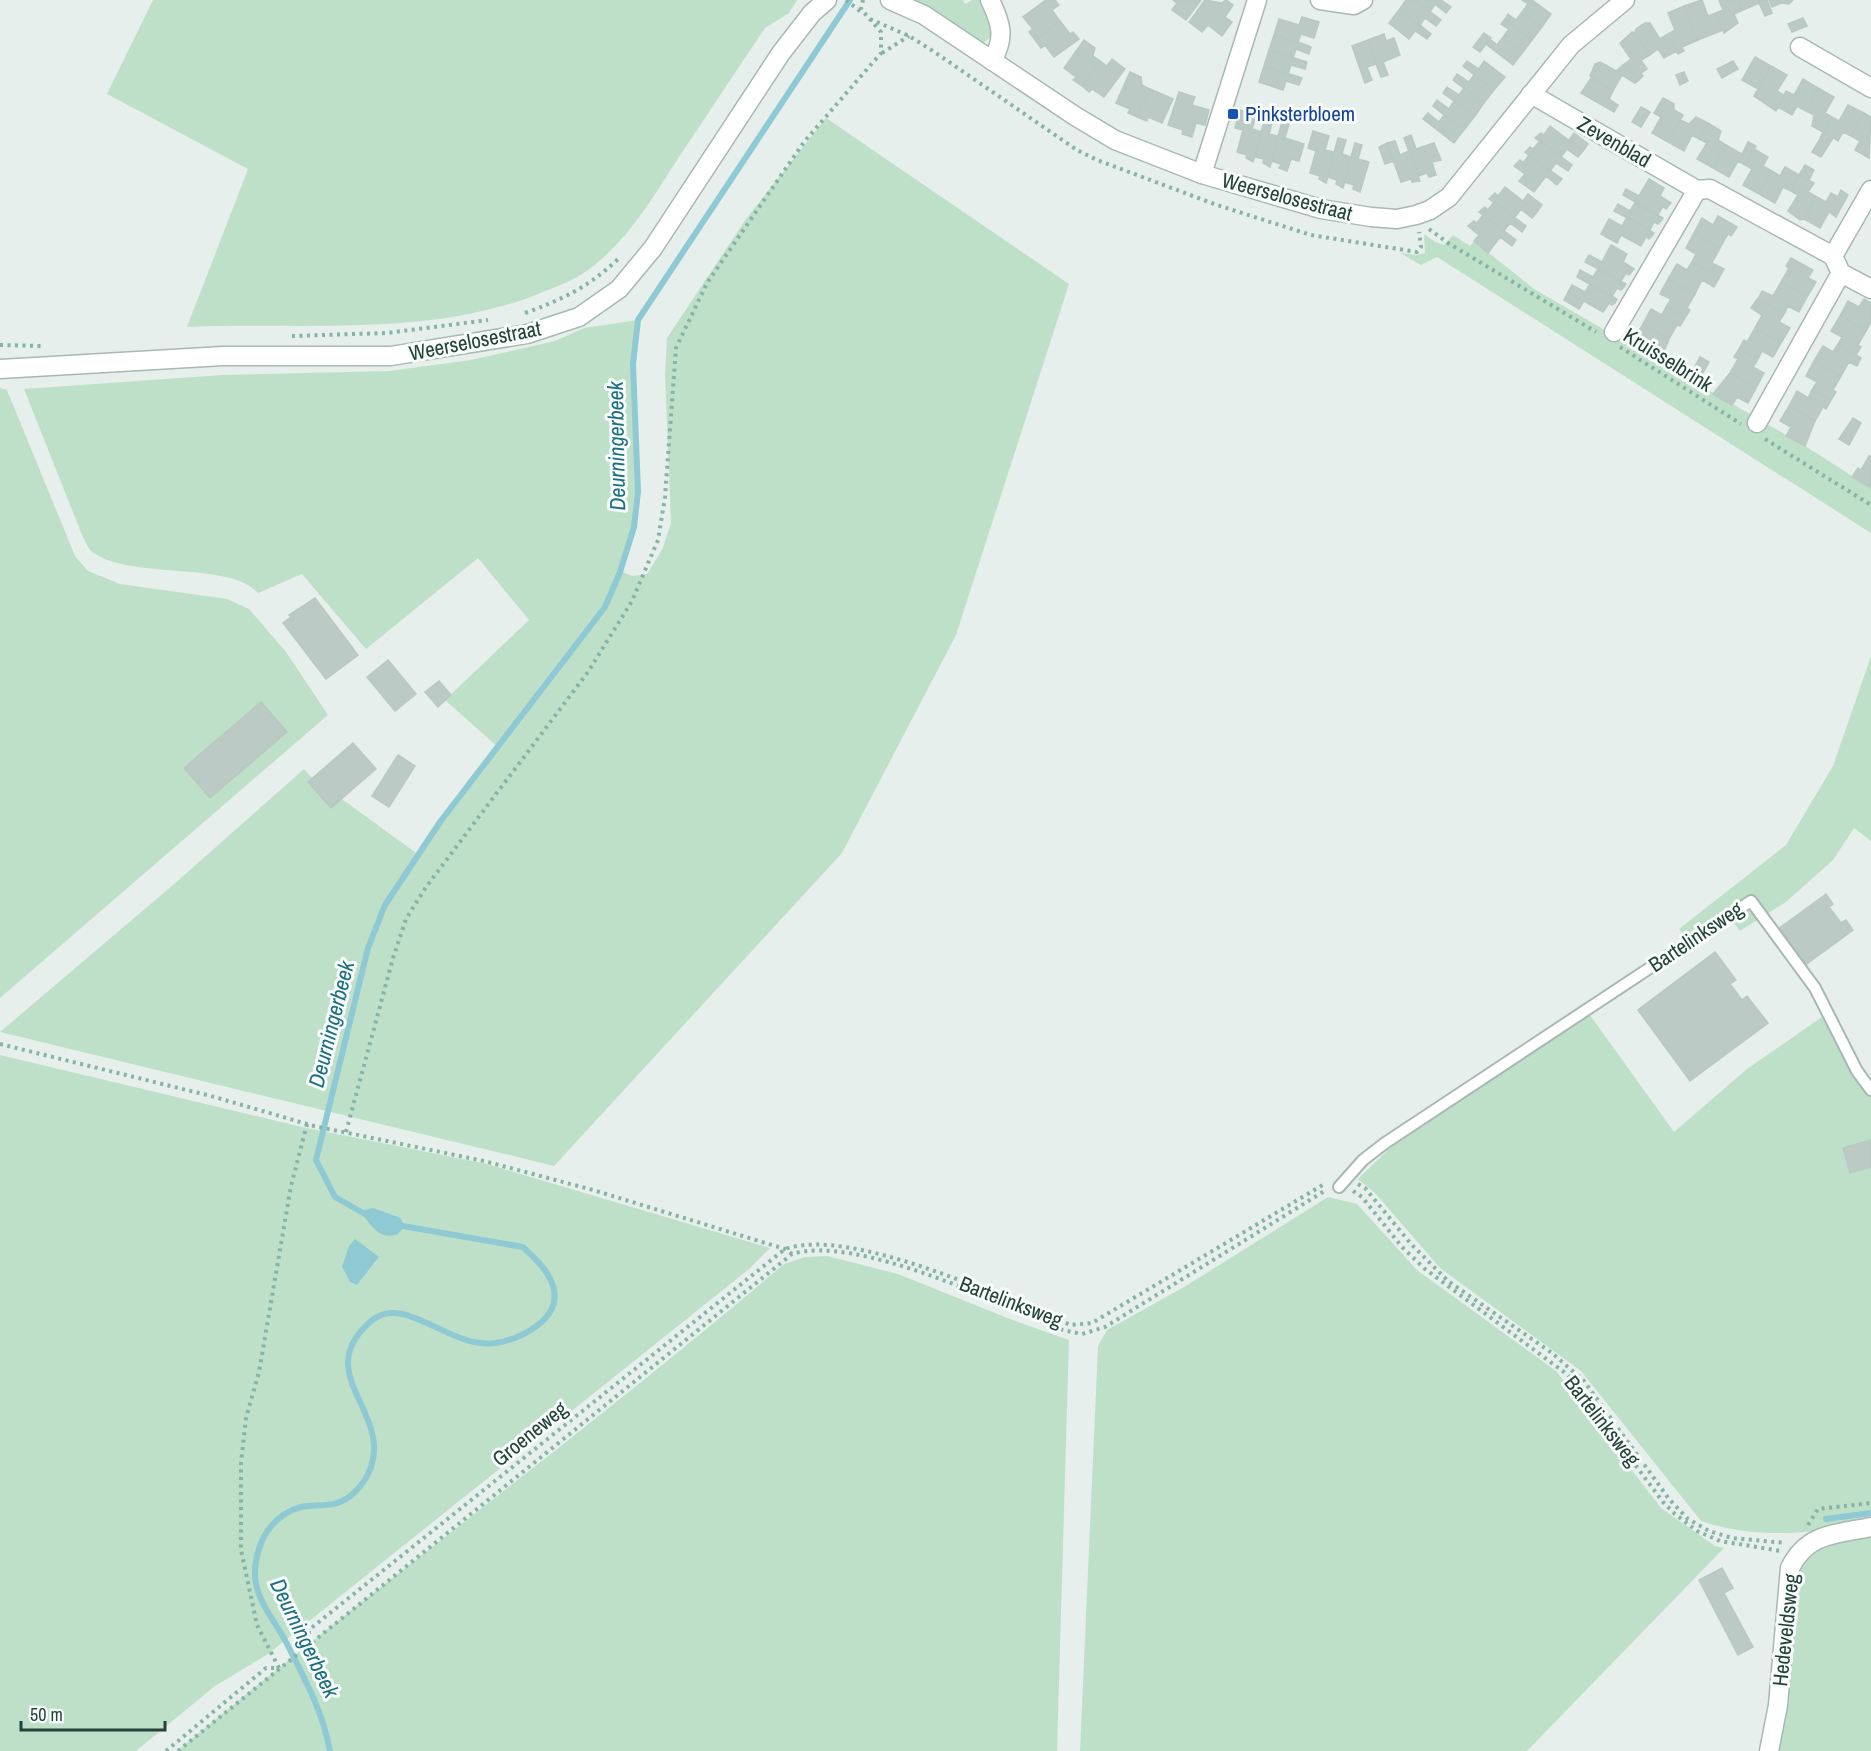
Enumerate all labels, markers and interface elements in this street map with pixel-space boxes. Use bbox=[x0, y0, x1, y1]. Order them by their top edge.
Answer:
place label: Pinksterbloem bbox=[1245, 99, 1355, 128]
marker: Pinksterbloem bbox=[1226, 107, 1240, 121]
street label: Zevenblad bbox=[1572, 109, 1656, 174]
street label: Weerselosestraat bbox=[1219, 165, 1356, 228]
street label: Weerselosestraat bbox=[407, 313, 543, 367]
street label: Kruisselbrink bbox=[1618, 321, 1719, 399]
water label: Deurningerbeek bbox=[600, 380, 632, 511]
street label: Bartelinksweg bbox=[1643, 894, 1749, 979]
water label: Deurningerbeek bbox=[301, 957, 361, 1090]
street label: Bartelinksweg bbox=[955, 1269, 1067, 1335]
street label: Bartelinksweg bbox=[1558, 1369, 1647, 1473]
street label: Groeneweg bbox=[486, 1394, 574, 1473]
street label: Hedeveldsweg bbox=[1765, 1572, 1806, 1688]
water label: Deurningerbeek bbox=[263, 1573, 347, 1704]
scale bar bbox=[21, 1694, 165, 1732]
text: 50 m bbox=[30, 1702, 63, 1727]

